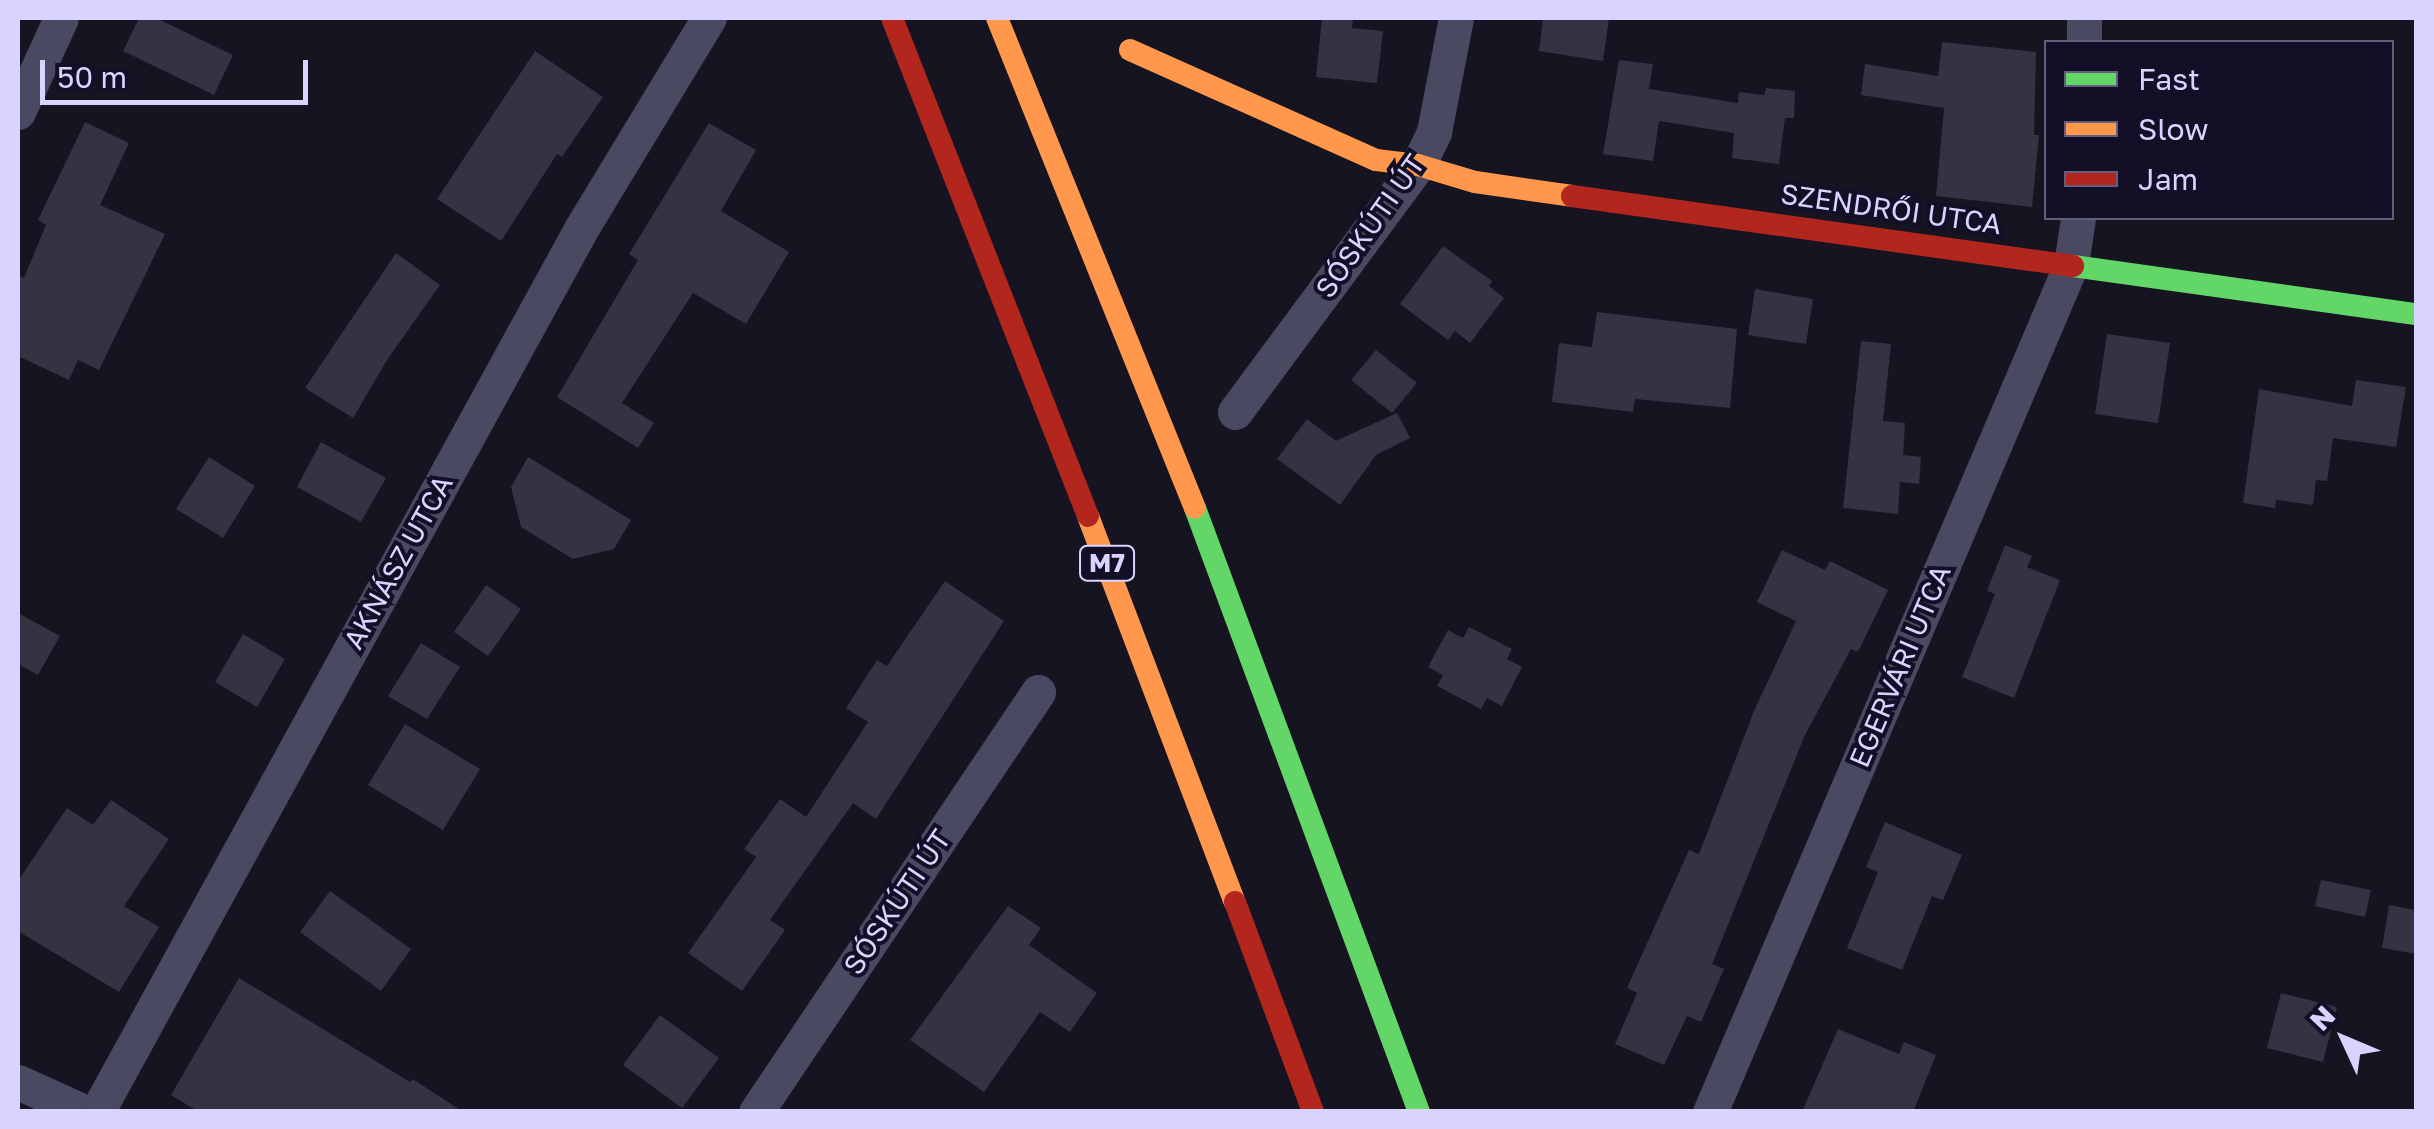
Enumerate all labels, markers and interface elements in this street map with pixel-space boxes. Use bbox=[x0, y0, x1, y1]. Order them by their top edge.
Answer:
scale bar bbox=[45, 40, 312, 102]
legend bbox=[2044, 40, 2394, 220]
text: 50 m bbox=[57, 59, 127, 95]
text: Fast bbox=[2138, 61, 2200, 97]
text: Slow bbox=[2138, 111, 2209, 147]
street label: SÓSKÚTI ÚT bbox=[1308, 148, 1432, 304]
text: Jam bbox=[2138, 161, 2198, 197]
street label: SZENDRŐI UTCA bbox=[1779, 177, 2003, 241]
street label: AKNÁSZ UTCA bbox=[336, 469, 460, 655]
road number: M7 bbox=[1077, 543, 1137, 583]
street label: EGERVÁRI UTCA bbox=[1842, 560, 1958, 772]
street label: SÓSKÚTI ÚT bbox=[836, 823, 958, 981]
north arrow bbox=[2294, 989, 2394, 1089]
text: N bbox=[2303, 999, 2341, 1037]

